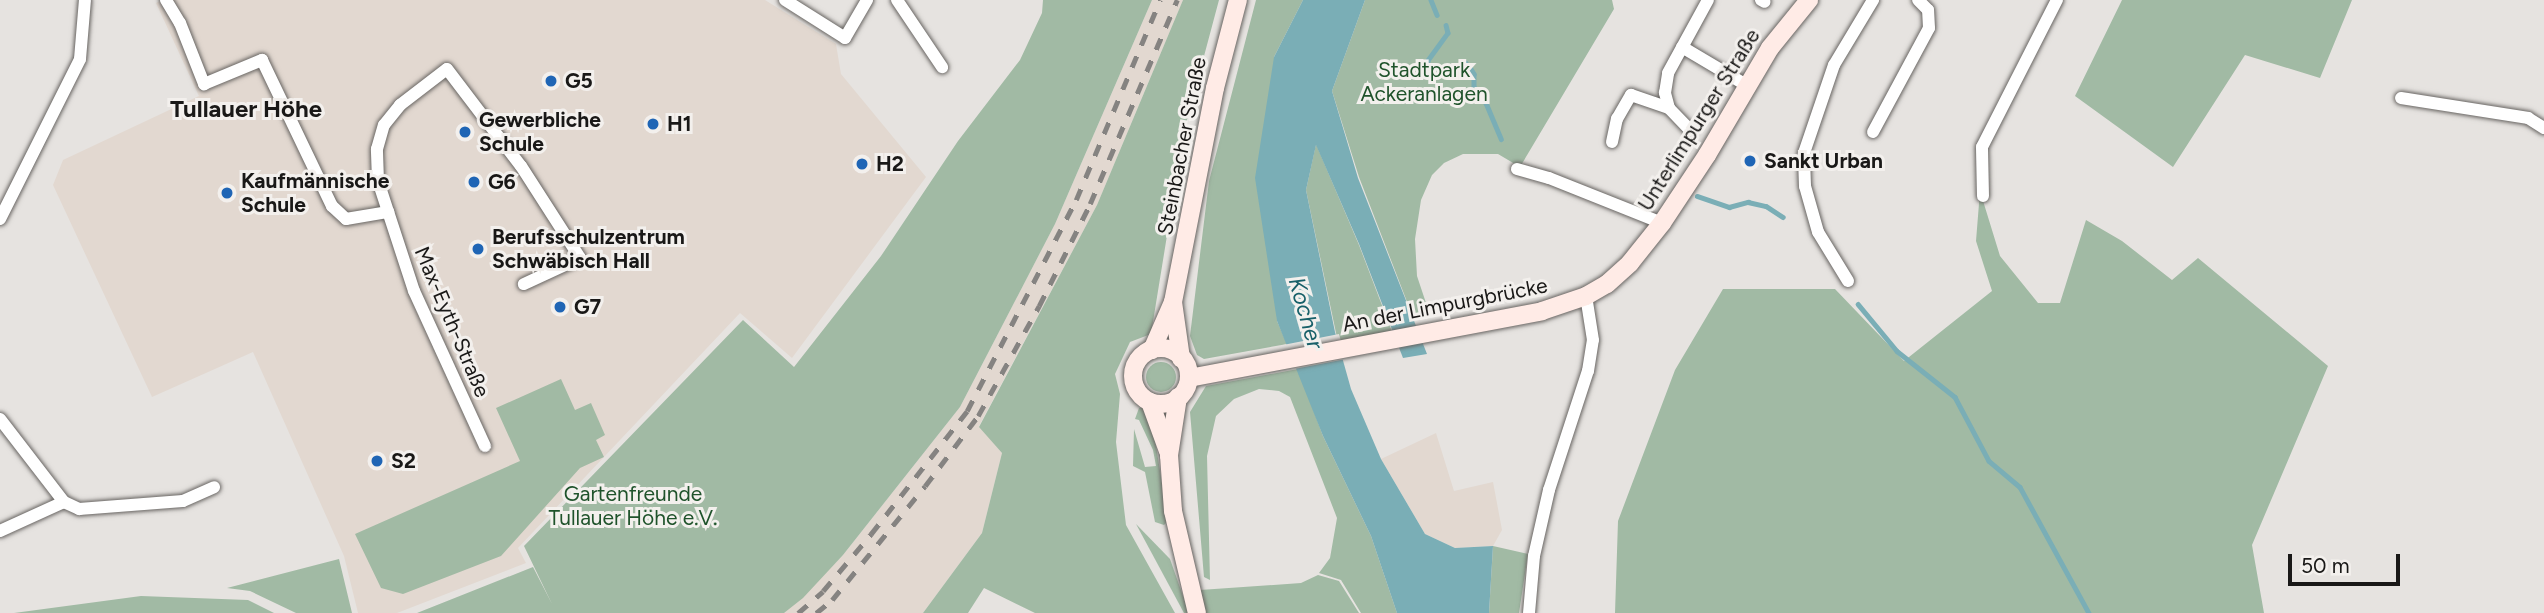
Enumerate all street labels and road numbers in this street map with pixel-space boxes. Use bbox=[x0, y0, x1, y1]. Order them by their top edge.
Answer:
street label: Unterlimpurger Straße bbox=[1633, 24, 1765, 216]
street label: Steinbacher Straße bbox=[1152, 55, 1212, 237]
street label: Max-Eyth-Straße bbox=[409, 243, 495, 401]
street label: An der Limpurgbrücke bbox=[1340, 273, 1550, 337]

